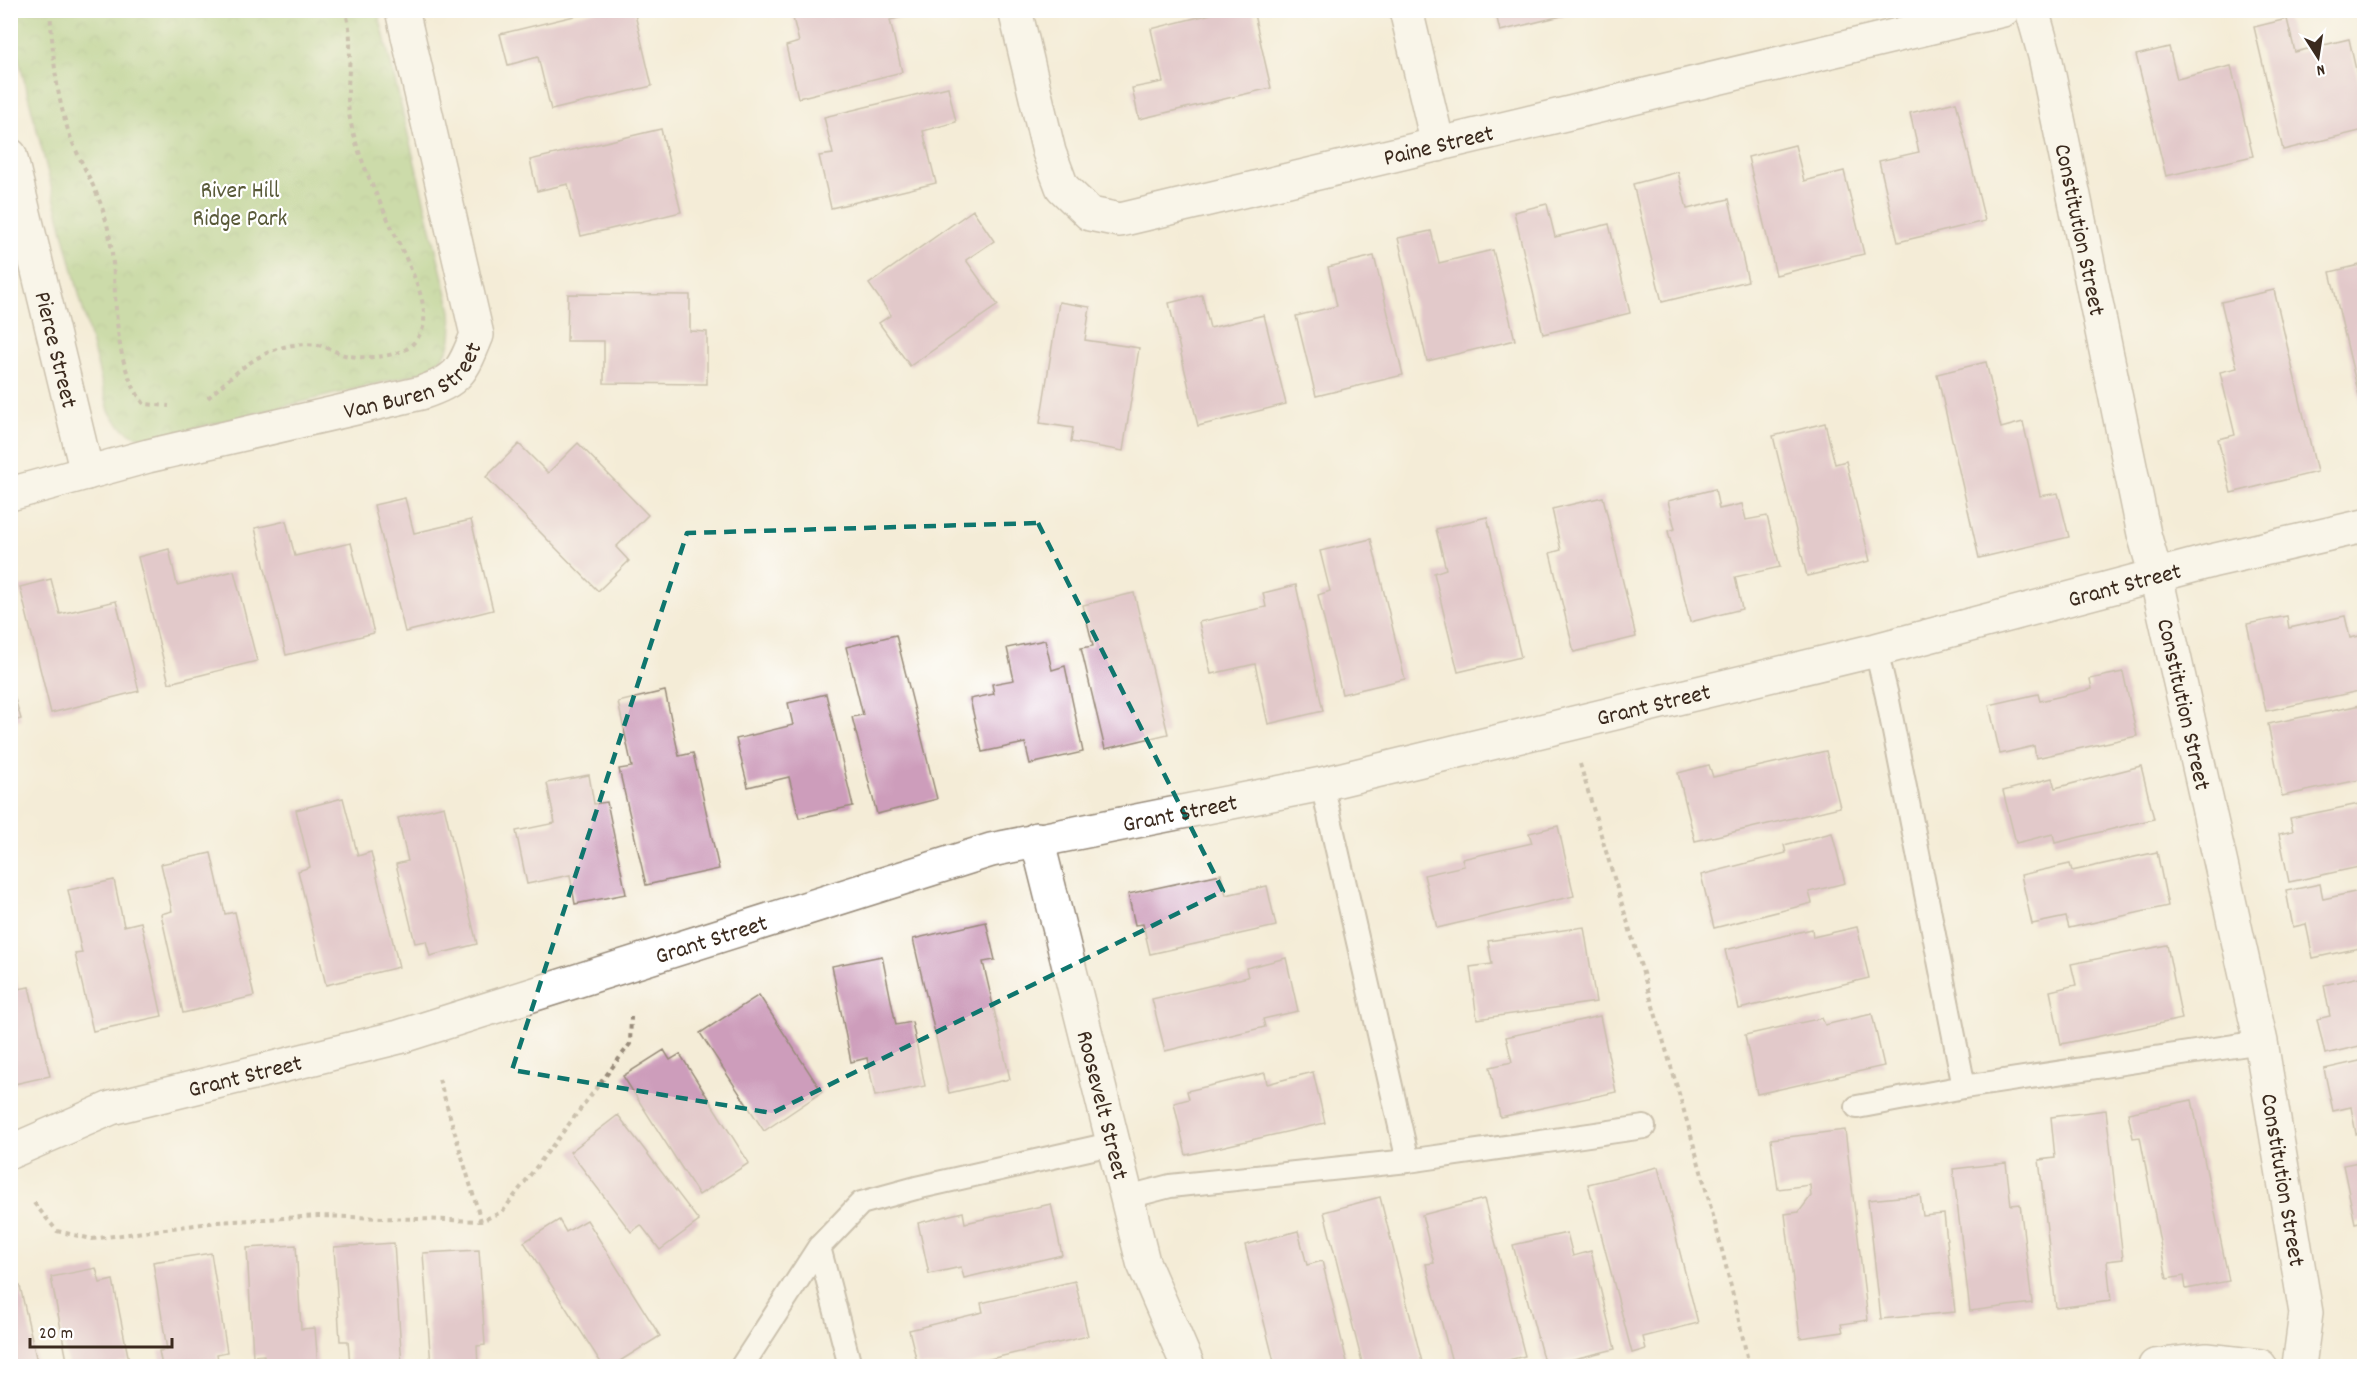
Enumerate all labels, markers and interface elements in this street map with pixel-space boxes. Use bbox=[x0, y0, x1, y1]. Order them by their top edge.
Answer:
north arrow bbox=[2288, 27, 2348, 87]
text: N bbox=[2314, 57, 2327, 81]
street label: Paine Street bbox=[1381, 118, 1498, 177]
street label: Constitution Street bbox=[2044, 141, 2112, 319]
park label: River Hill Ridge Park bbox=[193, 175, 287, 237]
street label: Pierce Street bbox=[24, 288, 85, 412]
street label: Van Buren Street bbox=[341, 337, 492, 430]
street label: Grant Street bbox=[2065, 556, 2186, 618]
street label: Constitution Street bbox=[2146, 616, 2218, 794]
street label: Grant Street bbox=[1594, 677, 1715, 737]
street label: Grant Street bbox=[1120, 787, 1241, 843]
street label: Grant Street bbox=[651, 908, 773, 975]
street label: Roosevelt Street bbox=[1066, 1027, 1136, 1184]
street label: Grant Street bbox=[185, 1047, 306, 1108]
street label: Constitution Street bbox=[2250, 1091, 2312, 1270]
scale bar bbox=[30, 1311, 172, 1349]
text: 20 m bbox=[39, 1322, 73, 1347]

